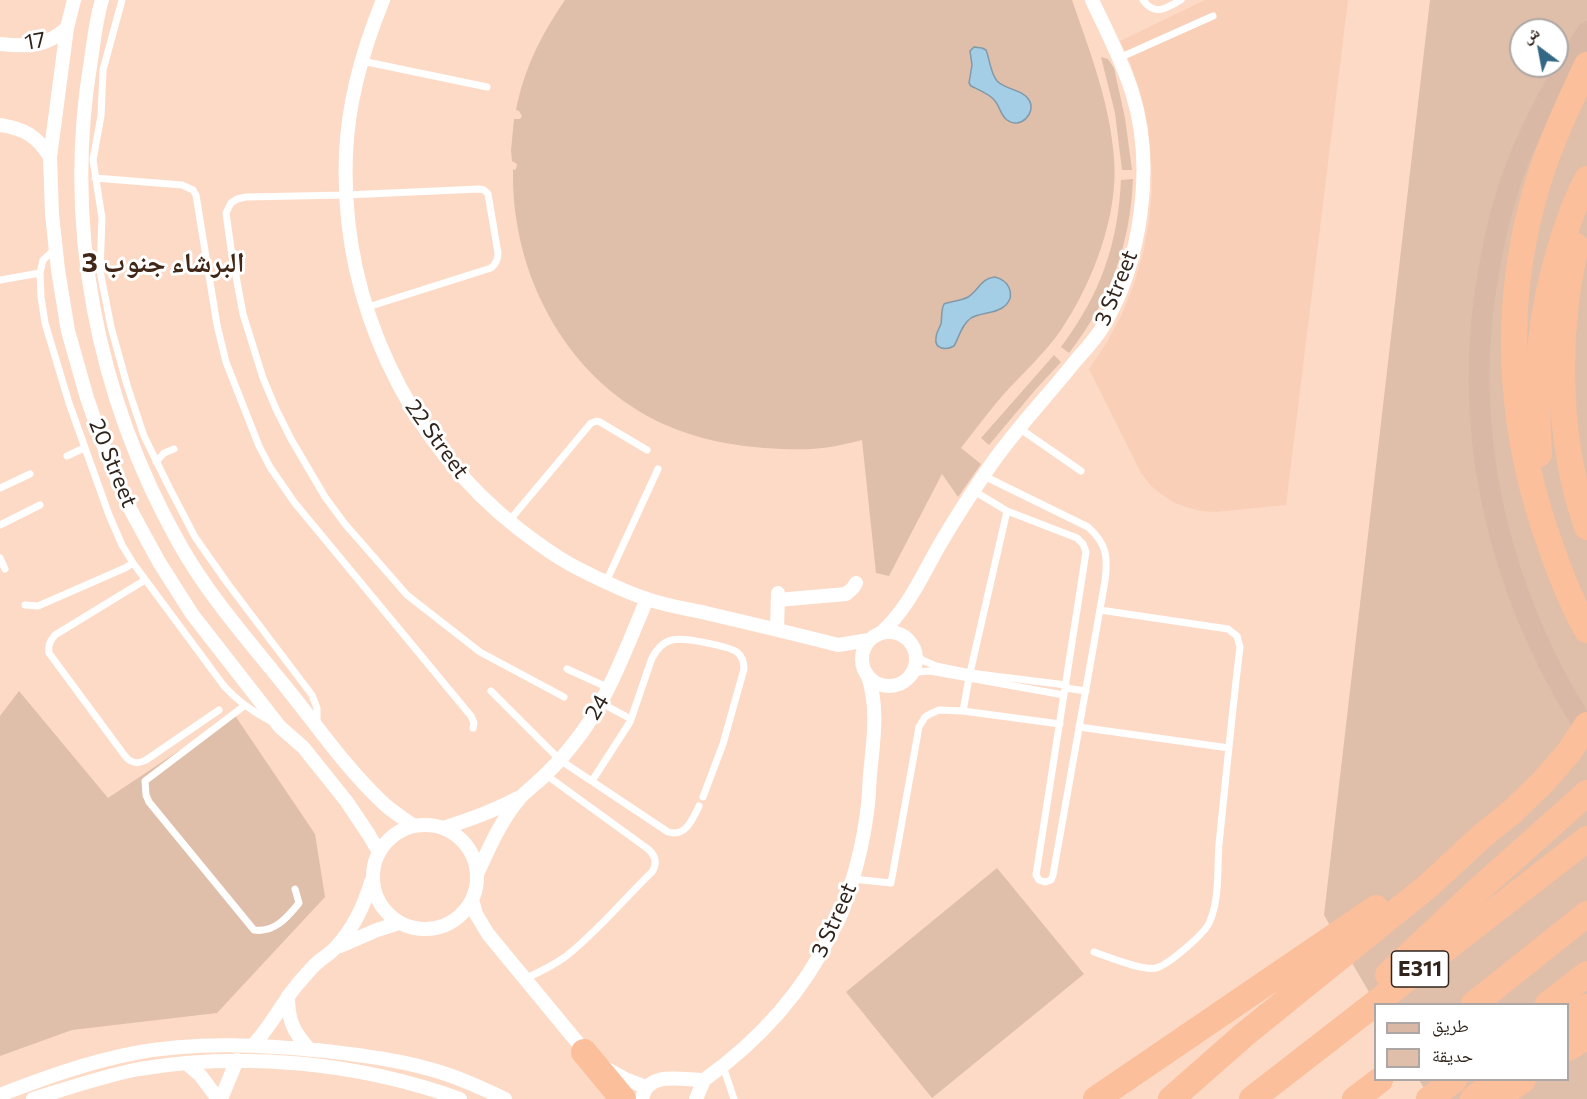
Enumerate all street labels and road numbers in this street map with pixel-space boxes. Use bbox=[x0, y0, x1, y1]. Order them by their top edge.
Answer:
street label: 17 bbox=[22, 26, 48, 56]
street label: 3 Street bbox=[1089, 246, 1143, 330]
street label: 22 Street bbox=[400, 395, 474, 483]
street label: 20 Street bbox=[83, 415, 143, 511]
street label: 24 bbox=[579, 690, 615, 724]
street label: 3 Street bbox=[806, 879, 862, 961]
road number: E311 bbox=[1392, 951, 1448, 987]

